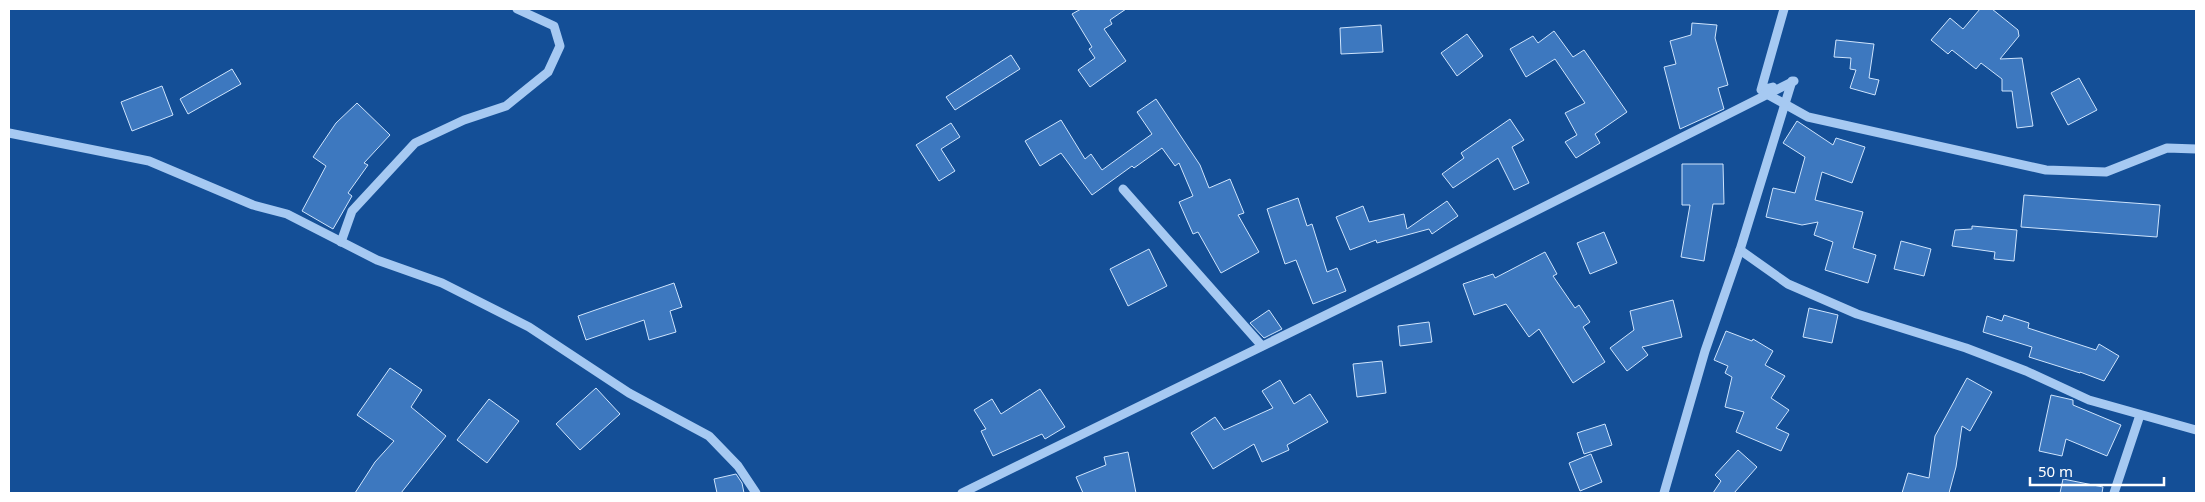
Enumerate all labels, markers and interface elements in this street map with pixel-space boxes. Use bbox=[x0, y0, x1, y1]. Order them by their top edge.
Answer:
scale bar bbox=[2030, 454, 2164, 486]
text: 50 m bbox=[2038, 461, 2073, 481]

